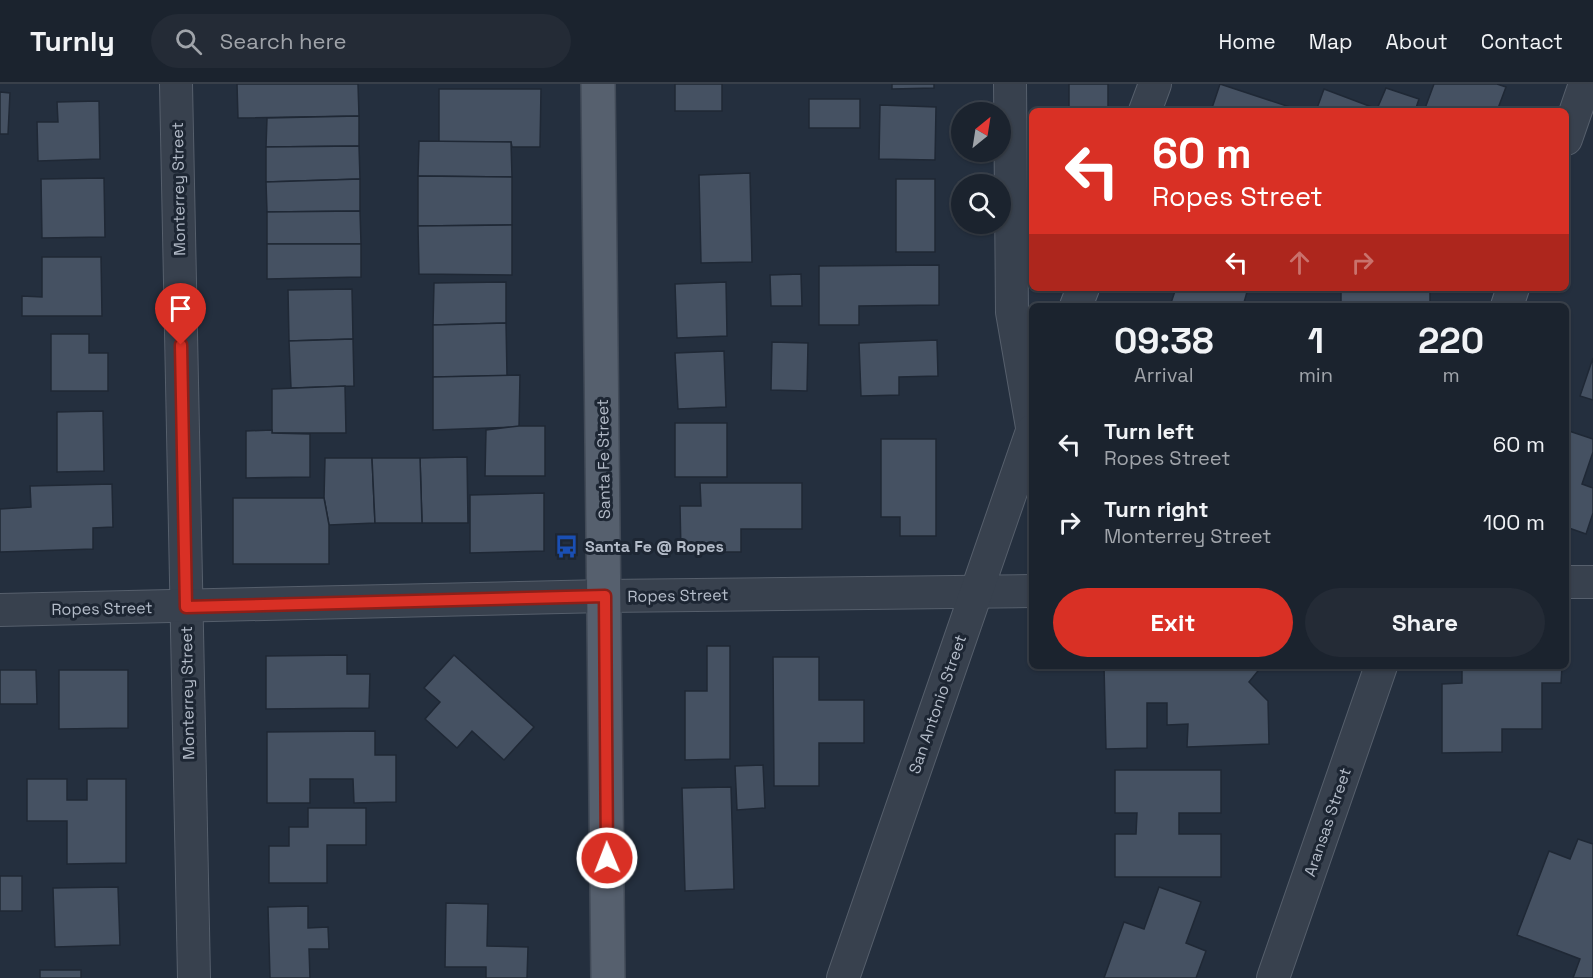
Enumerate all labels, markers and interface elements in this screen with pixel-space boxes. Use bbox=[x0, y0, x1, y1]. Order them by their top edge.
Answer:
search box bbox=[151, 14, 571, 68]
text: Turnly bbox=[30, 23, 115, 59]
icon: search bbox=[172, 25, 205, 58]
text: Search here bbox=[220, 27, 347, 55]
text: Home bbox=[1218, 28, 1276, 55]
text: Map bbox=[1309, 28, 1353, 55]
text: About bbox=[1386, 28, 1448, 55]
text: Contact bbox=[1481, 28, 1563, 55]
north arrow bbox=[951, 102, 1011, 162]
map controls bbox=[951, 102, 1011, 234]
street label: Monterrey Street bbox=[167, 122, 190, 256]
text: 60 m bbox=[1152, 127, 1252, 180]
icon: left bbox=[1053, 132, 1131, 210]
button: search bbox=[951, 174, 1011, 234]
text: Ropes Street bbox=[1152, 179, 1323, 214]
icon: left bbox=[1220, 246, 1253, 279]
icon: ahead bbox=[1283, 246, 1316, 279]
icon: right bbox=[1346, 246, 1379, 279]
pin bbox=[155, 283, 206, 345]
icon: arrive bbox=[164, 292, 197, 325]
text: 09:38 bbox=[1114, 318, 1214, 364]
text: 1 bbox=[1308, 318, 1324, 364]
text: 220 bbox=[1418, 318, 1484, 364]
text: Arrival bbox=[1134, 362, 1194, 388]
text: min bbox=[1299, 362, 1333, 388]
text: m bbox=[1442, 362, 1460, 388]
street label: Santa Fe Street bbox=[592, 399, 615, 519]
text: Turn left bbox=[1104, 417, 1194, 445]
icon: left bbox=[1053, 428, 1086, 461]
text: 60 m bbox=[1493, 430, 1545, 458]
text: Ropes Street bbox=[1104, 445, 1231, 471]
text: Turn right bbox=[1104, 495, 1209, 523]
icon: right bbox=[1053, 506, 1086, 539]
text: 100 m bbox=[1483, 508, 1545, 536]
text: Monterrey Street bbox=[1104, 523, 1271, 549]
bus stop icon: Santa Fe @ Ropes bbox=[554, 533, 580, 559]
place label: Santa Fe @ Ropes bbox=[585, 536, 724, 557]
street label: Ropes Street bbox=[627, 584, 729, 607]
button: Exit bbox=[1053, 588, 1293, 657]
button: Share bbox=[1305, 588, 1545, 657]
street label: Ropes Street bbox=[51, 597, 153, 620]
street label: Monterrey Street bbox=[176, 626, 199, 760]
street label: San Antonio Street bbox=[904, 632, 971, 777]
street label: Aransas Street bbox=[1299, 765, 1356, 879]
position arrow bbox=[575, 826, 639, 890]

